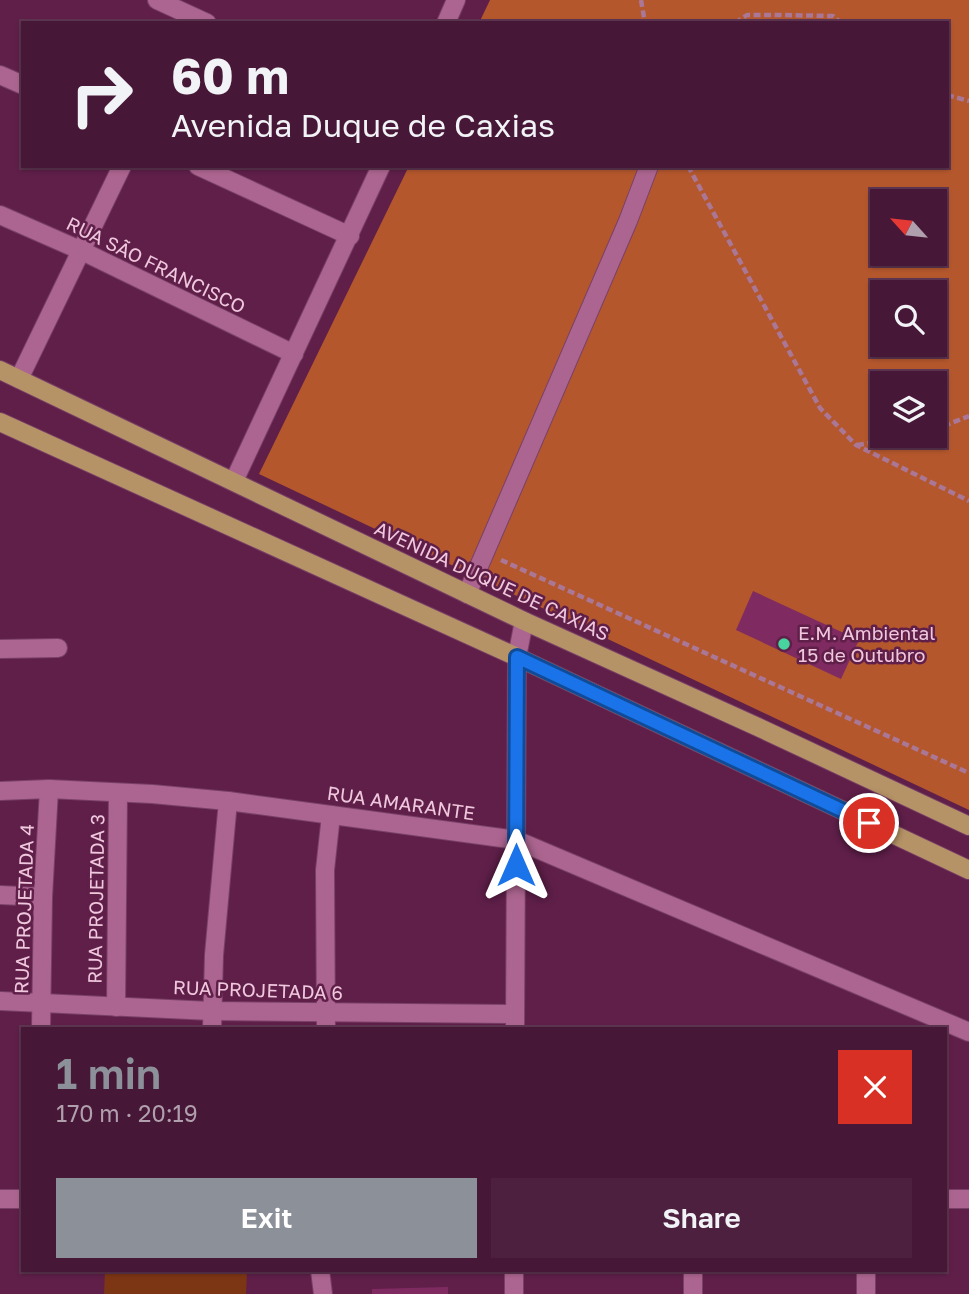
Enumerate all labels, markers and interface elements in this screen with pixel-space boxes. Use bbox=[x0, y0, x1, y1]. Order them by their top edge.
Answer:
text: 60 m bbox=[171, 46, 289, 105]
icon: right bbox=[56, 49, 147, 140]
text: Avenida Duque de Caxias bbox=[171, 106, 555, 144]
north arrow bbox=[870, 189, 947, 266]
map controls bbox=[870, 189, 947, 448]
street label: RUA SÃO FRANCISCO bbox=[63, 211, 249, 318]
button: search bbox=[870, 280, 947, 357]
button: layers bbox=[870, 371, 947, 448]
street label: AVENIDA DUQUE DE CAXIAS bbox=[371, 516, 613, 645]
place label: E.M. Ambiental 15 de Outubro bbox=[798, 621, 935, 666]
marker: E.M. Ambiental 15 de Outubro bbox=[776, 636, 792, 652]
street label: RUA AMARANTE bbox=[326, 781, 476, 824]
pin bbox=[839, 793, 899, 853]
icon: arrive bbox=[850, 804, 888, 842]
street label: RUA PROJETADA 3 bbox=[83, 814, 108, 984]
street label: RUA PROJETADA 4 bbox=[9, 824, 38, 994]
position arrow bbox=[479, 828, 553, 902]
street label: RUA PROJETADA 6 bbox=[173, 975, 343, 1004]
text: 1 min bbox=[56, 1048, 161, 1098]
button: close bbox=[838, 1050, 912, 1124]
text: 170 m · 20:19 bbox=[56, 1099, 198, 1127]
button: Exit bbox=[56, 1178, 477, 1258]
button: Share bbox=[491, 1178, 912, 1258]

